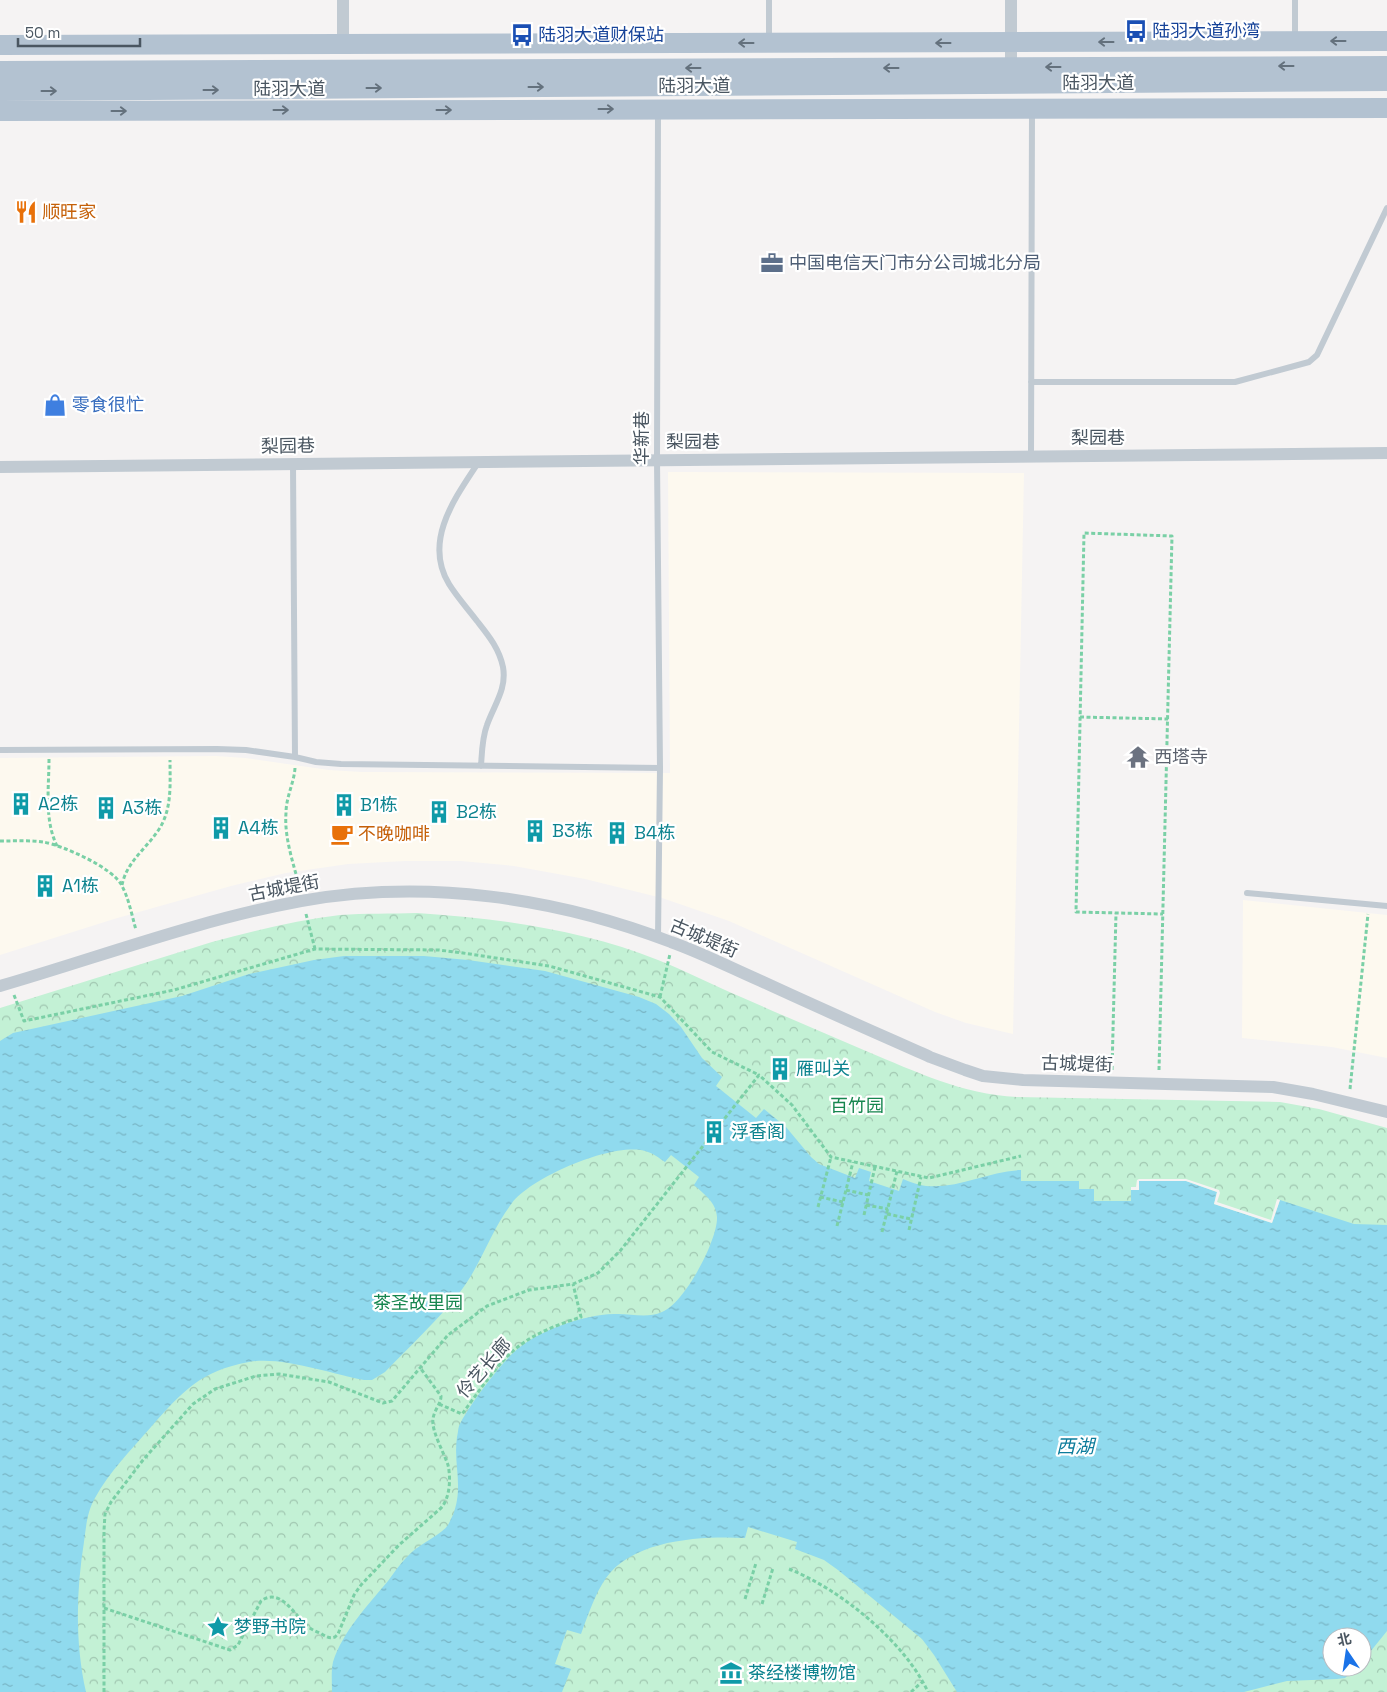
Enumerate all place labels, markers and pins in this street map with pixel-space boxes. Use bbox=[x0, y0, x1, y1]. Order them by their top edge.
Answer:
bus stop icon: 陆羽大道孙湾 bbox=[1123, 18, 1149, 44]
place label: 陆羽大道孙湾 bbox=[1152, 19, 1260, 42]
bus stop icon: 陆羽大道财保站 bbox=[509, 22, 535, 48]
place label: 陆羽大道财保站 bbox=[538, 23, 664, 46]
restaurant icon: 顺旺家 bbox=[13, 199, 39, 225]
place label: 顺旺家 bbox=[42, 200, 96, 223]
office icon: 中国电信天门市分公司城北分局 bbox=[759, 250, 785, 276]
place label: 中国电信天门市分公司城北分局 bbox=[789, 251, 1041, 274]
shop icon: 零食很忙 bbox=[42, 392, 68, 418]
place label: 零食很忙 bbox=[72, 393, 144, 416]
temple icon: 西塔寺 bbox=[1125, 744, 1151, 770]
place label: 西塔寺 bbox=[1154, 745, 1208, 768]
building icon: A2栋 bbox=[8, 791, 34, 817]
place label: A2栋 bbox=[38, 792, 78, 815]
building icon: B1栋 bbox=[331, 792, 357, 818]
place label: B1栋 bbox=[360, 793, 397, 816]
building icon: A3栋 bbox=[93, 795, 119, 821]
place label: A3栋 bbox=[122, 796, 162, 819]
building icon: B2栋 bbox=[426, 799, 452, 825]
place label: B2栋 bbox=[456, 800, 497, 823]
building icon: A4栋 bbox=[208, 815, 234, 841]
place label: A4栋 bbox=[238, 816, 279, 839]
building icon: B3栋 bbox=[522, 818, 548, 844]
place label: B3栋 bbox=[552, 819, 593, 842]
building icon: B4栋 bbox=[604, 820, 630, 846]
cafe icon: 不晚咖啡 bbox=[329, 821, 355, 847]
place label: B4栋 bbox=[634, 821, 675, 844]
place label: 不晚咖啡 bbox=[358, 822, 430, 845]
building icon: A1栋 bbox=[32, 873, 58, 899]
place label: A1栋 bbox=[62, 874, 99, 897]
building icon: 雁叫关 bbox=[767, 1056, 793, 1082]
place label: 雁叫关 bbox=[796, 1057, 850, 1080]
building icon: 浮香阁 bbox=[701, 1119, 727, 1145]
place label: 浮香阁 bbox=[731, 1120, 785, 1143]
place icon: 梦野书院 bbox=[205, 1614, 231, 1640]
place label: 梦野书院 bbox=[234, 1615, 306, 1638]
museum icon: 茶经楼博物馆 bbox=[718, 1660, 744, 1686]
place label: 茶经楼博物馆 bbox=[748, 1661, 856, 1684]

